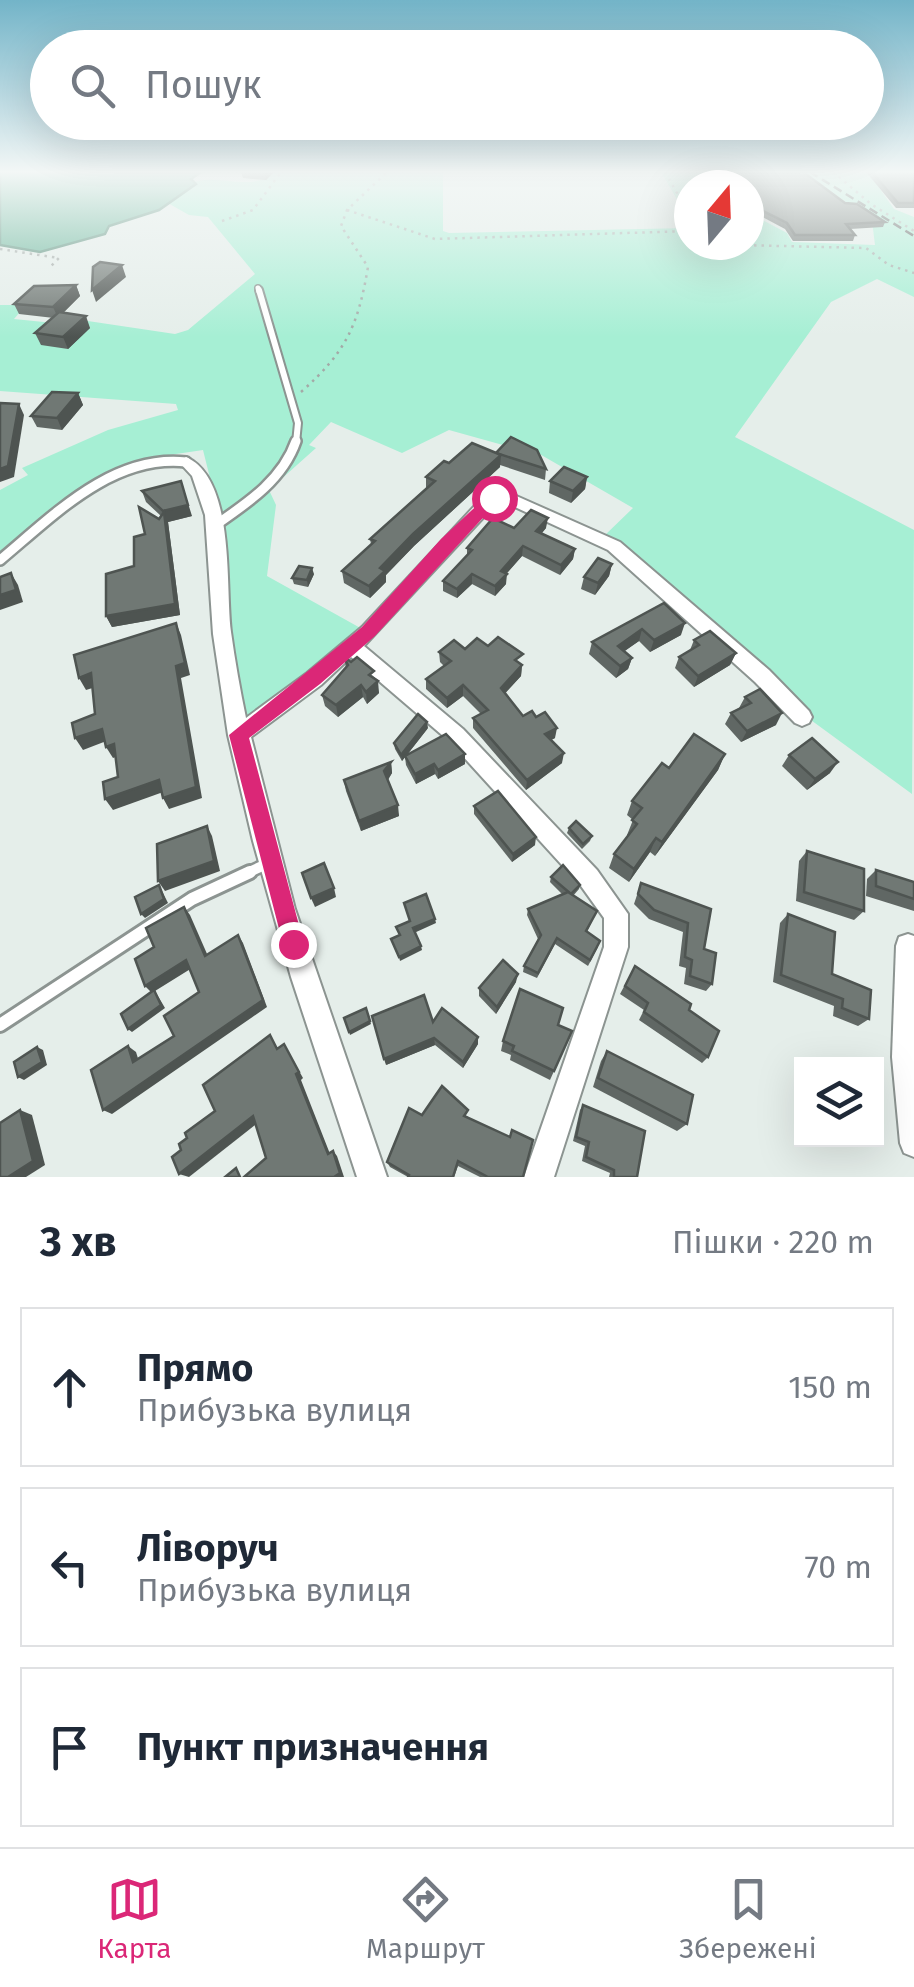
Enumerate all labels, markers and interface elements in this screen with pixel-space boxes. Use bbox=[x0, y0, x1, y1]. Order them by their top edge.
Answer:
search box bbox=[30, 30, 884, 140]
icon: search bbox=[65, 58, 120, 113]
text: Пошук bbox=[145, 62, 262, 108]
north arrow bbox=[674, 170, 764, 260]
route start bbox=[472, 476, 518, 522]
route end bbox=[271, 922, 317, 968]
map controls bbox=[794, 1057, 884, 1147]
button: layers bbox=[794, 1057, 884, 1147]
text: 3 хв bbox=[40, 1217, 117, 1267]
text: Пішки · 220 m bbox=[672, 1223, 874, 1261]
text: Прямо bbox=[137, 1345, 253, 1391]
icon: ahead bbox=[42, 1360, 97, 1415]
text: 150 m bbox=[788, 1368, 872, 1406]
text: Прибузька вулиця bbox=[137, 1391, 412, 1429]
text: Ліворуч bbox=[137, 1525, 279, 1571]
icon: left bbox=[42, 1540, 97, 1595]
text: 70 m bbox=[804, 1548, 872, 1586]
text: Прибузька вулиця bbox=[137, 1571, 412, 1609]
icon: arrive bbox=[42, 1720, 97, 1775]
text: Пункт призначення bbox=[137, 1724, 489, 1770]
tab: Карта bbox=[97, 1872, 171, 1965]
tab: Маршрут bbox=[366, 1872, 485, 1965]
tab: Збережені bbox=[679, 1872, 817, 1965]

